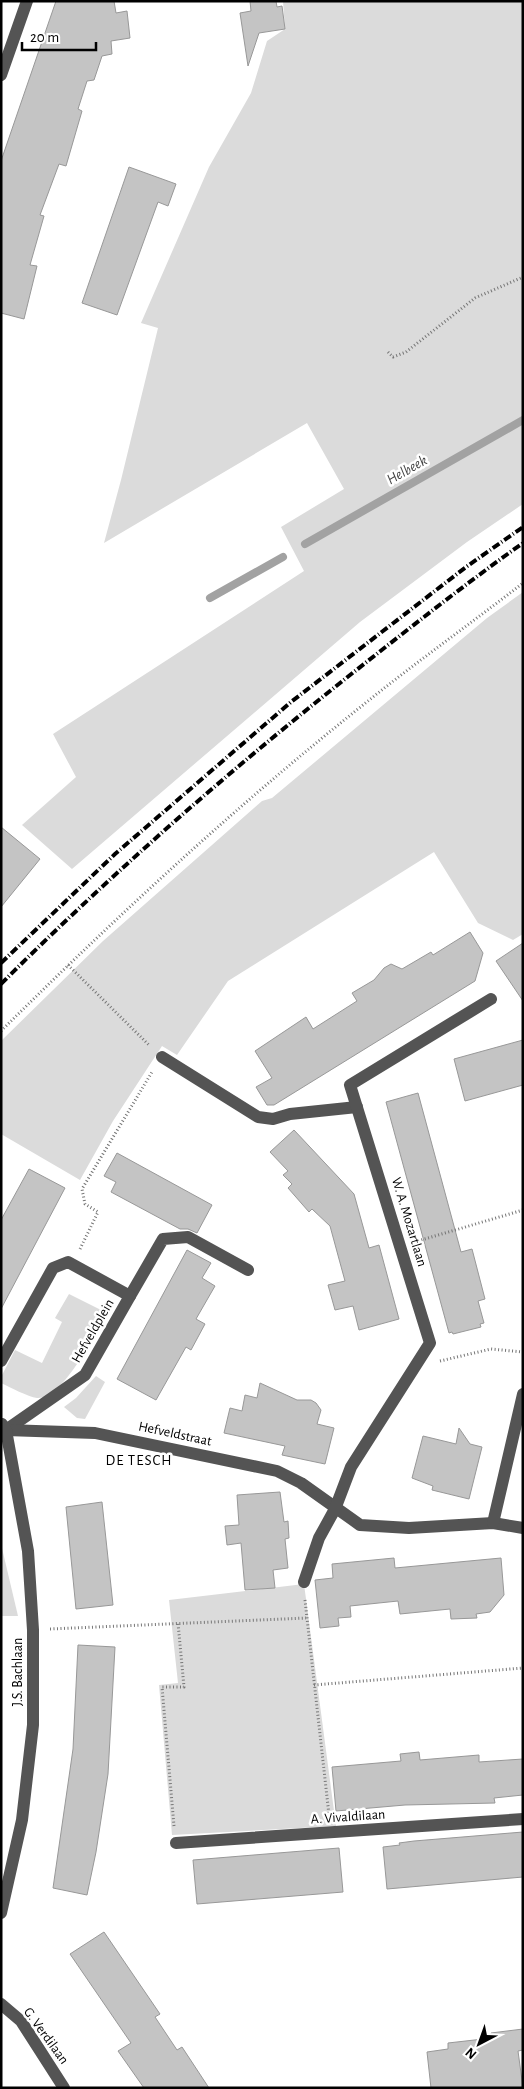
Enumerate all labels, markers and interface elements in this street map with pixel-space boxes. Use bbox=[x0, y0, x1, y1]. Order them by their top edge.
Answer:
scale bar bbox=[22, 20, 96, 52]
text: 20 m bbox=[30, 30, 59, 45]
water label: Helbeek bbox=[384, 453, 430, 487]
street label: W. A. Mozartlaan bbox=[389, 1176, 429, 1268]
street label: Hefveldplein bbox=[69, 1297, 117, 1365]
street label: Hefveldstraat bbox=[137, 1419, 213, 1449]
district label: DE TESCH bbox=[105, 1453, 173, 1468]
street label: J.S. Bachlaan bbox=[11, 1638, 25, 1706]
street label: A. Vivaldilaan bbox=[310, 1807, 386, 1827]
street label: G. Verdilaan bbox=[21, 2005, 71, 2067]
north arrow bbox=[454, 2019, 504, 2069]
text: N bbox=[463, 2045, 479, 2062]

